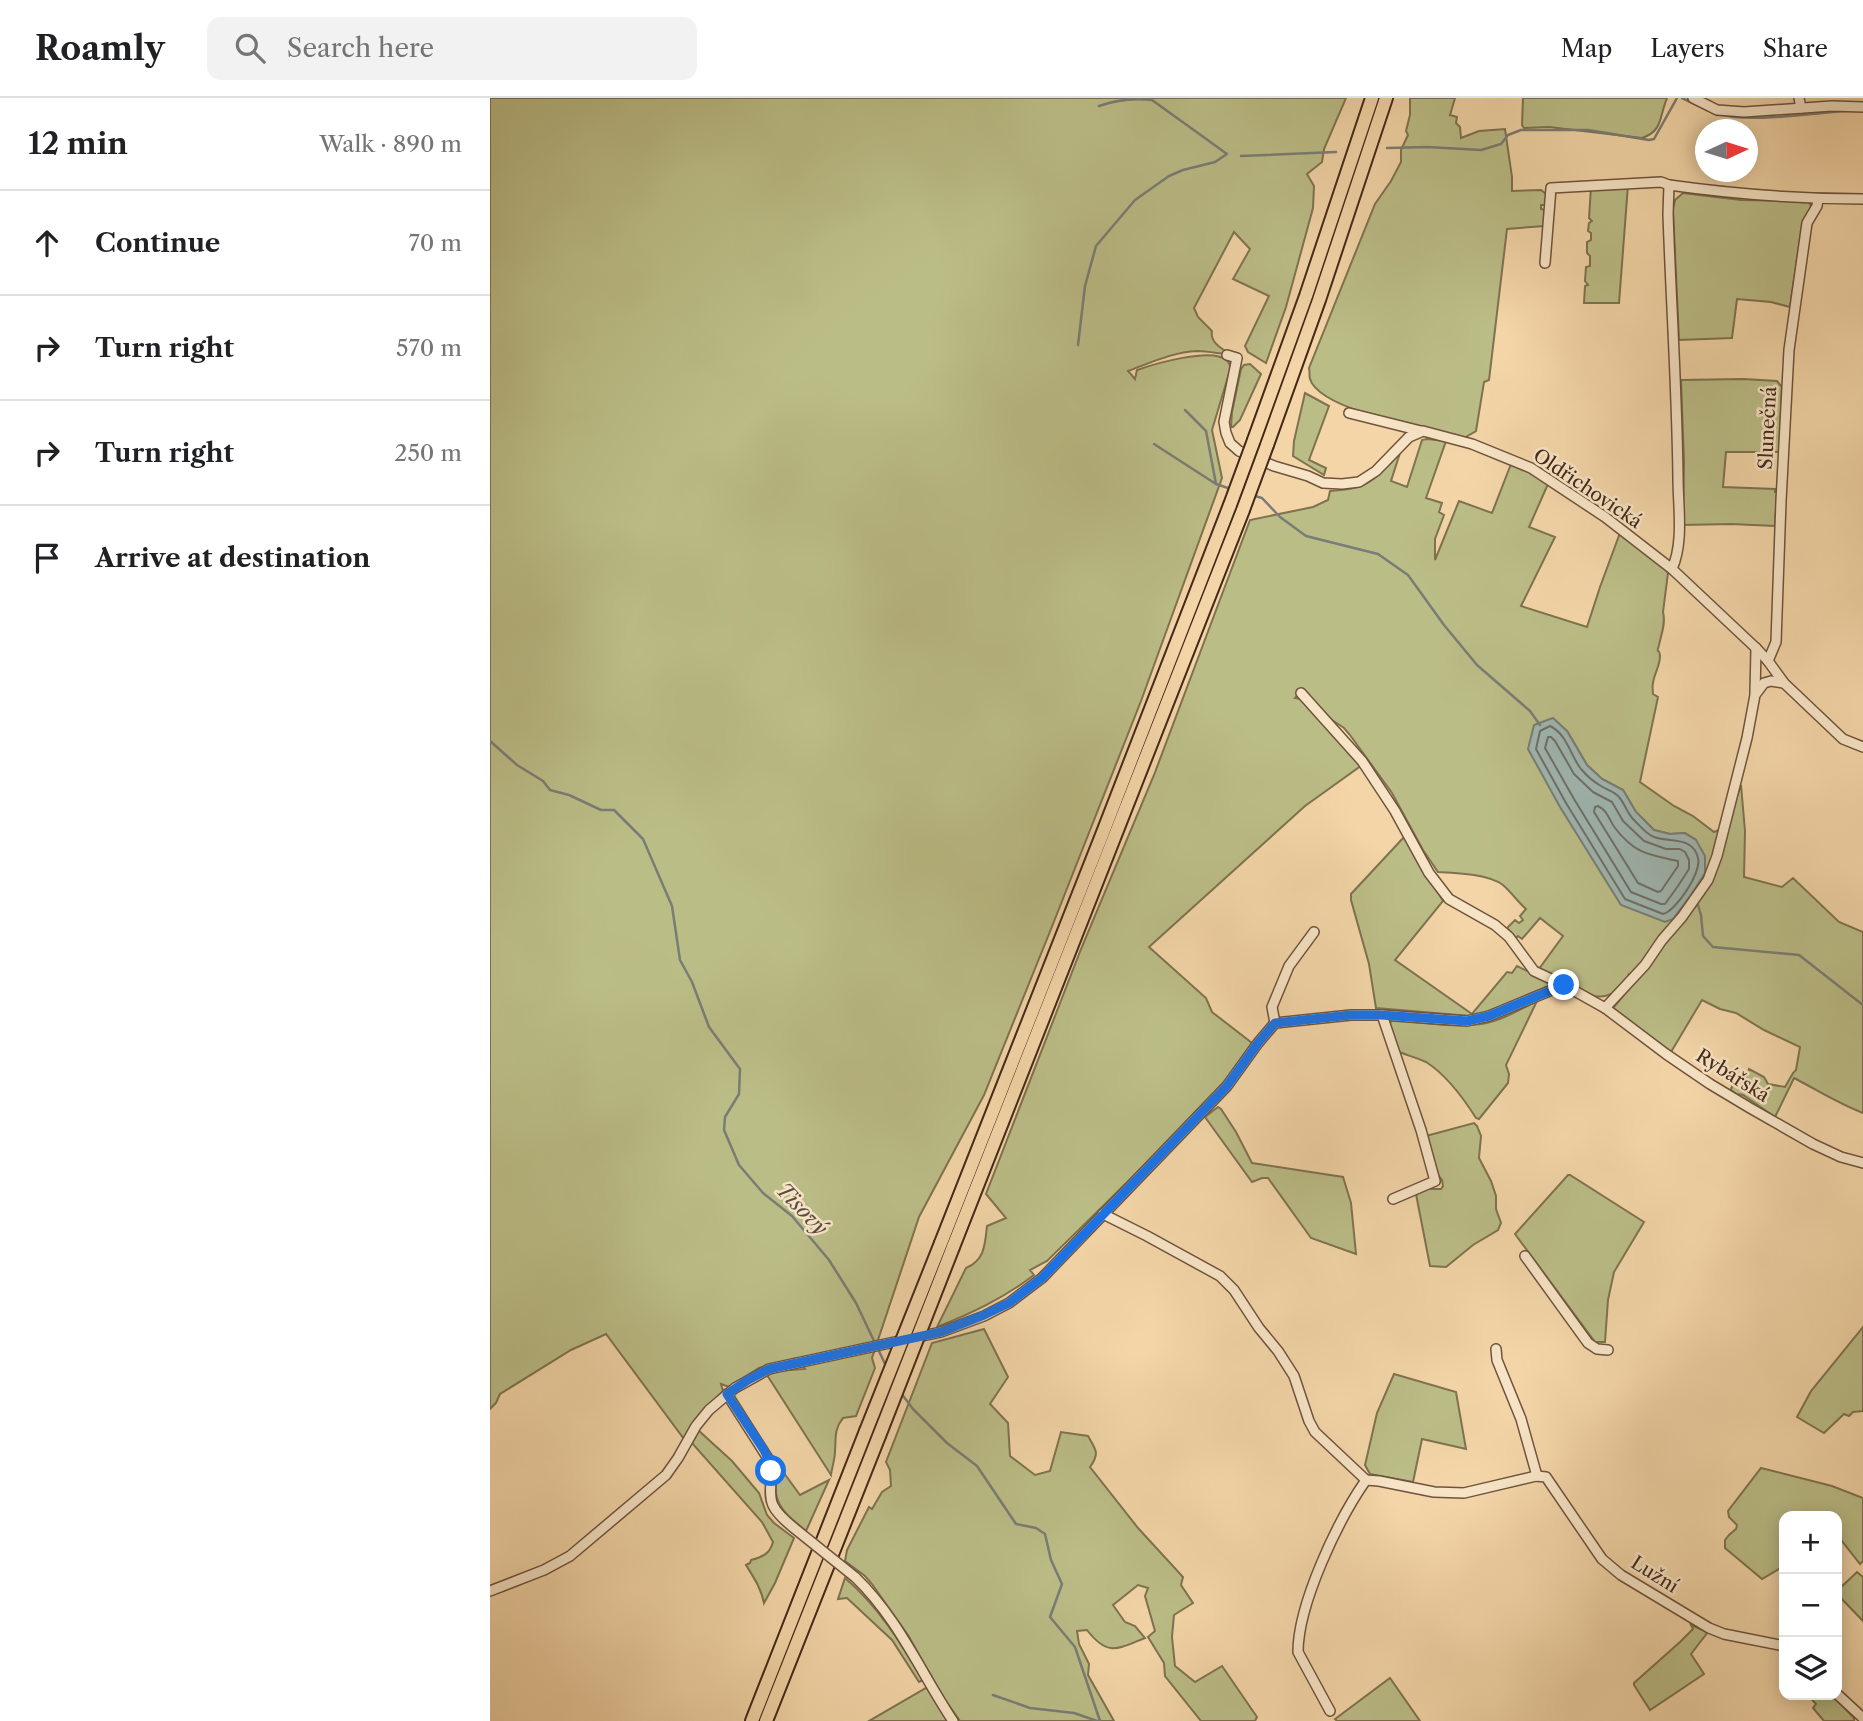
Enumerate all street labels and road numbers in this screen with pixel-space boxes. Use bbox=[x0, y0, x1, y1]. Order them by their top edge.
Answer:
street label: Slunečná bbox=[1754, 386, 1781, 470]
street label: Oldřichovická bbox=[1529, 444, 1646, 533]
street label: Rybářská bbox=[1692, 1044, 1774, 1107]
street label: Lužní bbox=[1627, 1551, 1683, 1598]

